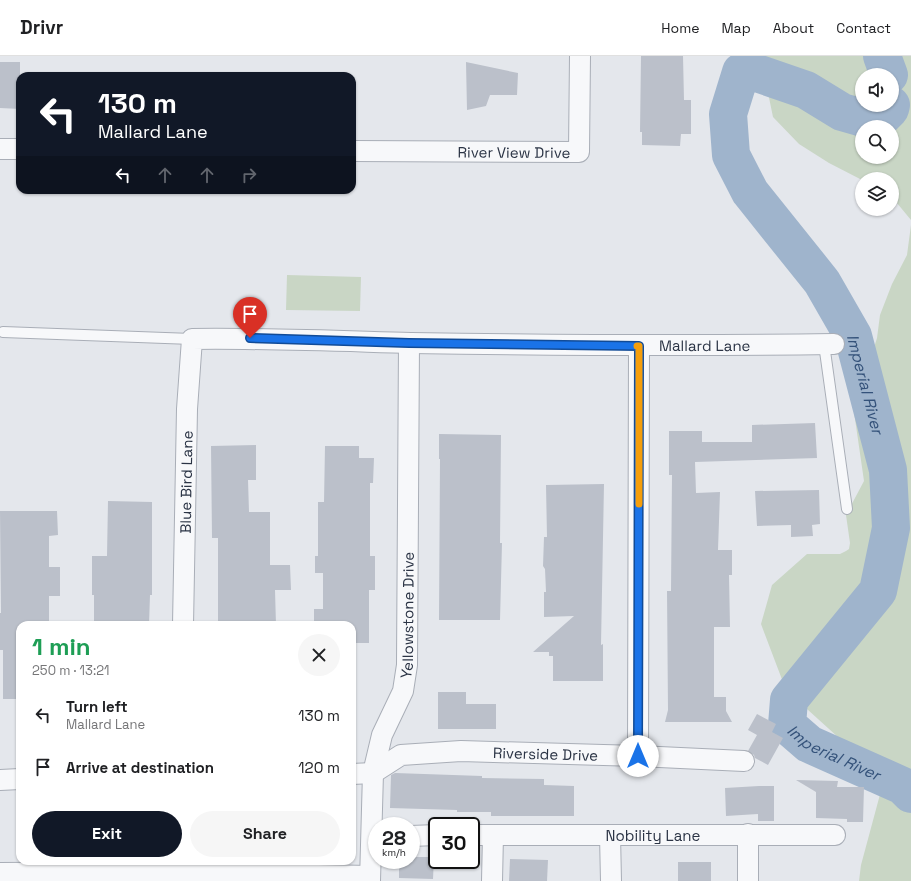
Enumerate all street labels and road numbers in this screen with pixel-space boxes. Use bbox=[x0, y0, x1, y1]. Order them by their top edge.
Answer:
street label: River View Drive bbox=[458, 142, 571, 161]
street label: Mallard Lane bbox=[659, 335, 751, 355]
street label: Blue Bird Lane bbox=[175, 430, 196, 534]
street label: Yellowstone Drive bbox=[396, 552, 417, 680]
street label: Riverside Drive bbox=[493, 742, 599, 764]
street label: Nobility Lane bbox=[606, 826, 701, 845]

